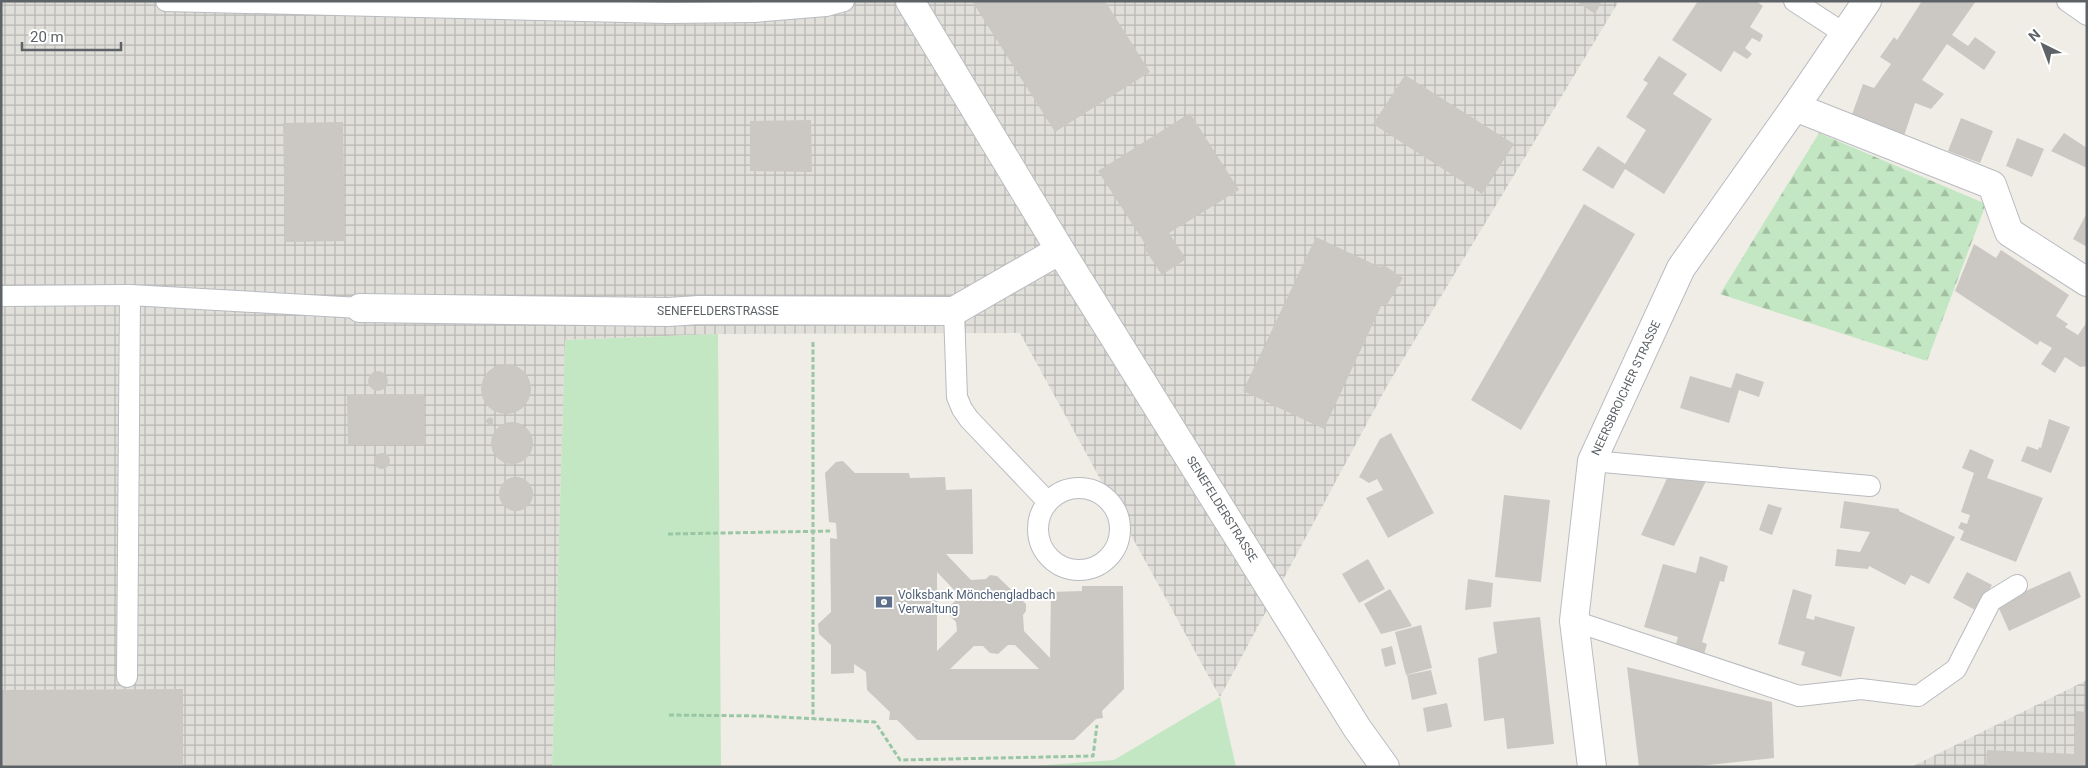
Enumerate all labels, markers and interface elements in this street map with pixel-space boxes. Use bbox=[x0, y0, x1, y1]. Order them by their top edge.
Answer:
scale bar bbox=[22, 20, 121, 52]
north arrow bbox=[2018, 20, 2068, 70]
text: N bbox=[2025, 26, 2043, 45]
text: 20 m bbox=[30, 28, 64, 46]
street label: SENEFELDERSTRASSE bbox=[657, 304, 779, 318]
street label: NEERSBROICHER STRASSE bbox=[1589, 318, 1664, 458]
street label: SENEFELDERSTRASSE bbox=[1184, 454, 1260, 565]
place label: Volksbank Mönchengladbach Verwaltung bbox=[898, 588, 1055, 616]
bank icon: Volksbank Mönchengladbach Verwaltung bbox=[874, 592, 894, 612]

